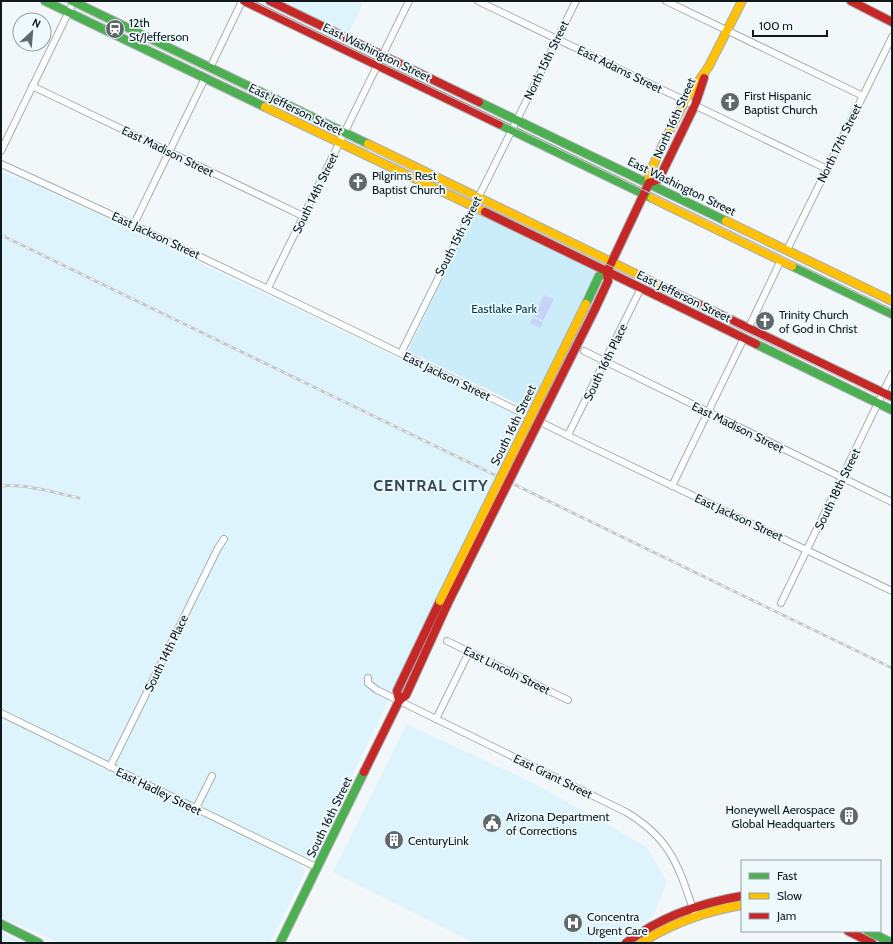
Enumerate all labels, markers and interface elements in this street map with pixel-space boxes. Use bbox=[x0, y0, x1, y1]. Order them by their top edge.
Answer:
north arrow bbox=[12, 12, 52, 52]
scale bar bbox=[753, 12, 827, 38]
text: N bbox=[30, 15, 43, 31]
place label: 12th St/Jefferson bbox=[129, 15, 189, 44]
station icon: 12th St/Jefferson bbox=[104, 18, 126, 40]
street label: North 15th Street bbox=[520, 18, 572, 102]
text: 100 m bbox=[759, 18, 793, 33]
street label: East Washington Street bbox=[321, 19, 433, 85]
street label: East Adams Street bbox=[575, 42, 665, 96]
street label: North 16th Street bbox=[650, 75, 698, 161]
street label: East Jefferson Street bbox=[247, 80, 345, 138]
place label: First Hispanic Baptist Church bbox=[744, 88, 818, 117]
church icon: First Hispanic Baptist Church bbox=[719, 91, 741, 113]
street label: North 17th Street bbox=[813, 101, 865, 185]
street label: East Madison Street bbox=[120, 122, 216, 180]
street label: South 14th Street bbox=[289, 150, 341, 236]
street label: East Washington Street bbox=[626, 153, 738, 219]
place label: Pilgrims Rest Baptist Church bbox=[372, 168, 446, 197]
church icon: Pilgrims Rest Baptist Church bbox=[347, 171, 369, 193]
street label: South 15th Street bbox=[431, 194, 485, 278]
street label: East Jackson Street bbox=[110, 208, 202, 262]
street label: East Jefferson Street bbox=[635, 267, 733, 325]
park label: Eastlake Park bbox=[471, 301, 537, 316]
place label: Trinity Church of God in Christ bbox=[779, 307, 857, 336]
church icon: Trinity Church of God in Christ bbox=[754, 310, 776, 332]
street label: South 16th Place bbox=[580, 321, 630, 403]
street label: East Jackson Street bbox=[401, 348, 493, 404]
street label: South 16th Street bbox=[487, 382, 539, 468]
street label: East Madison Street bbox=[690, 398, 786, 456]
street label: South 18th Street bbox=[811, 446, 863, 532]
district label: CENTRAL CITY bbox=[373, 476, 489, 495]
street label: East Jackson Street bbox=[693, 490, 785, 544]
street label: South 14th Place bbox=[141, 612, 191, 694]
street label: East Lincoln Street bbox=[461, 643, 553, 697]
street label: East Grant Street bbox=[511, 750, 595, 802]
street label: East Hadley Street bbox=[114, 764, 204, 818]
street label: South 16th Street bbox=[303, 774, 355, 860]
place label: Honeywell Aerospace Global Headquarters bbox=[726, 802, 835, 831]
building icon: Honeywell Aerospace Global Headquarters bbox=[838, 805, 860, 827]
place label: Arizona Department of Corrections bbox=[506, 809, 609, 838]
public building icon: Arizona Department of Corrections bbox=[481, 812, 503, 834]
building icon: CenturyLink bbox=[383, 829, 405, 851]
place label: CenturyLink bbox=[408, 833, 469, 848]
legend bbox=[741, 860, 881, 932]
text: Fast bbox=[777, 868, 797, 883]
text: Slow bbox=[777, 888, 802, 903]
text: Jam bbox=[776, 908, 796, 923]
place label: Concentra Urgent Care bbox=[587, 909, 648, 938]
hospital icon: Concentra Urgent Care bbox=[562, 912, 584, 934]

